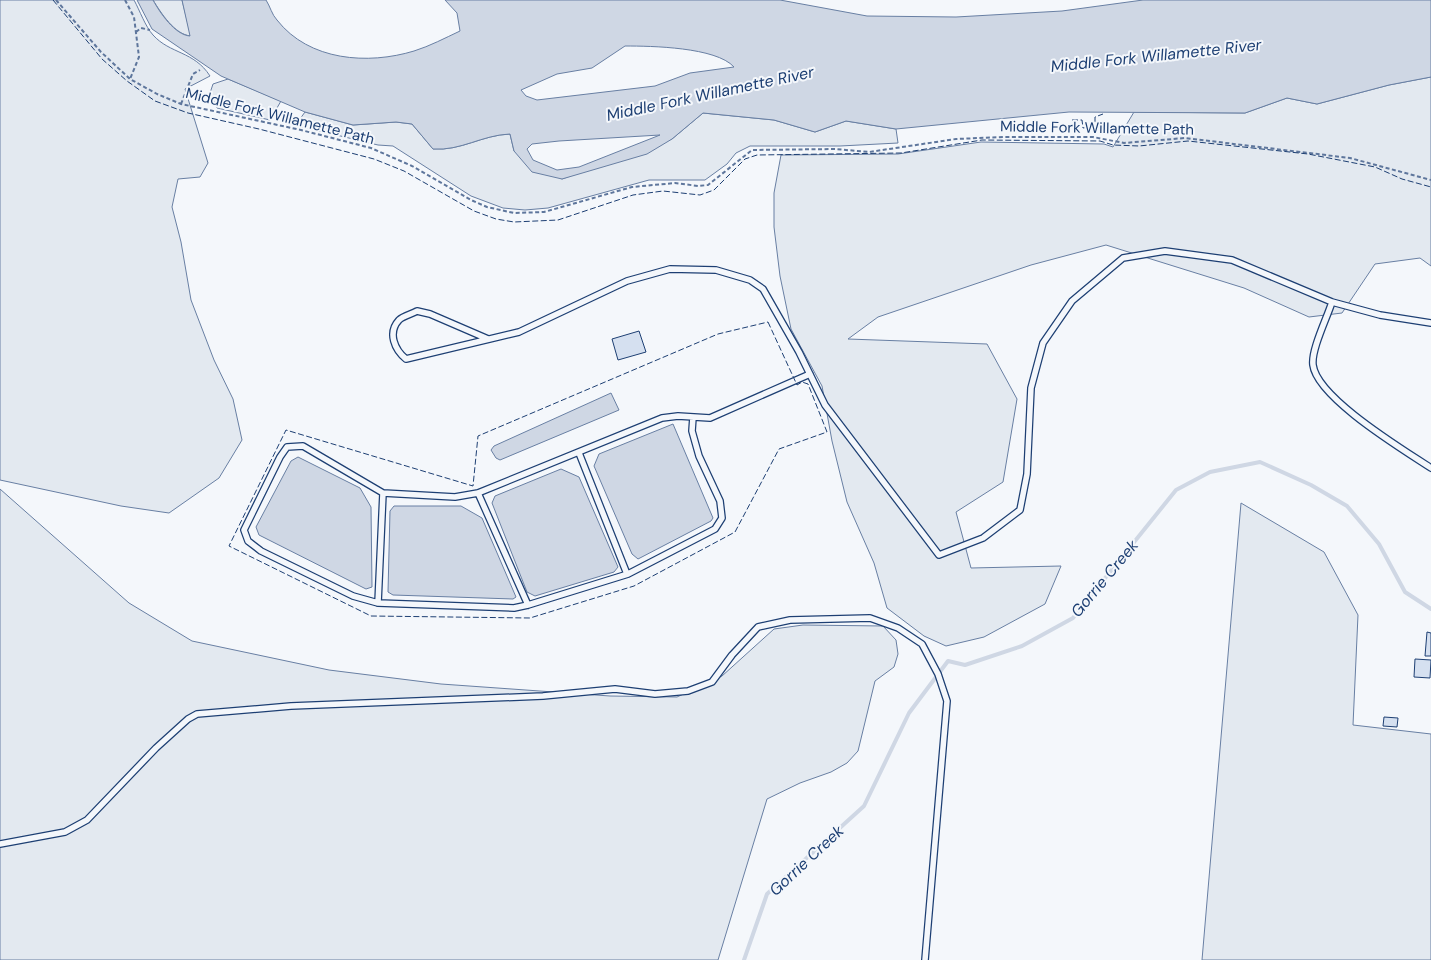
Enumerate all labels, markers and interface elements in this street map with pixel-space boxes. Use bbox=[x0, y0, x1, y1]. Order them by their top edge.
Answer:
water label: Middle Fork Willamette River bbox=[1050, 34, 1264, 77]
water label: Middle Fork Willamette River bbox=[604, 61, 817, 126]
street label: Middle Fork Willamette Path bbox=[183, 83, 377, 149]
street label: Middle Fork Willamette Path bbox=[1000, 116, 1194, 140]
water label: Gorrie Creek bbox=[1066, 535, 1143, 621]
water label: Gorrie Creek bbox=[765, 820, 849, 900]

